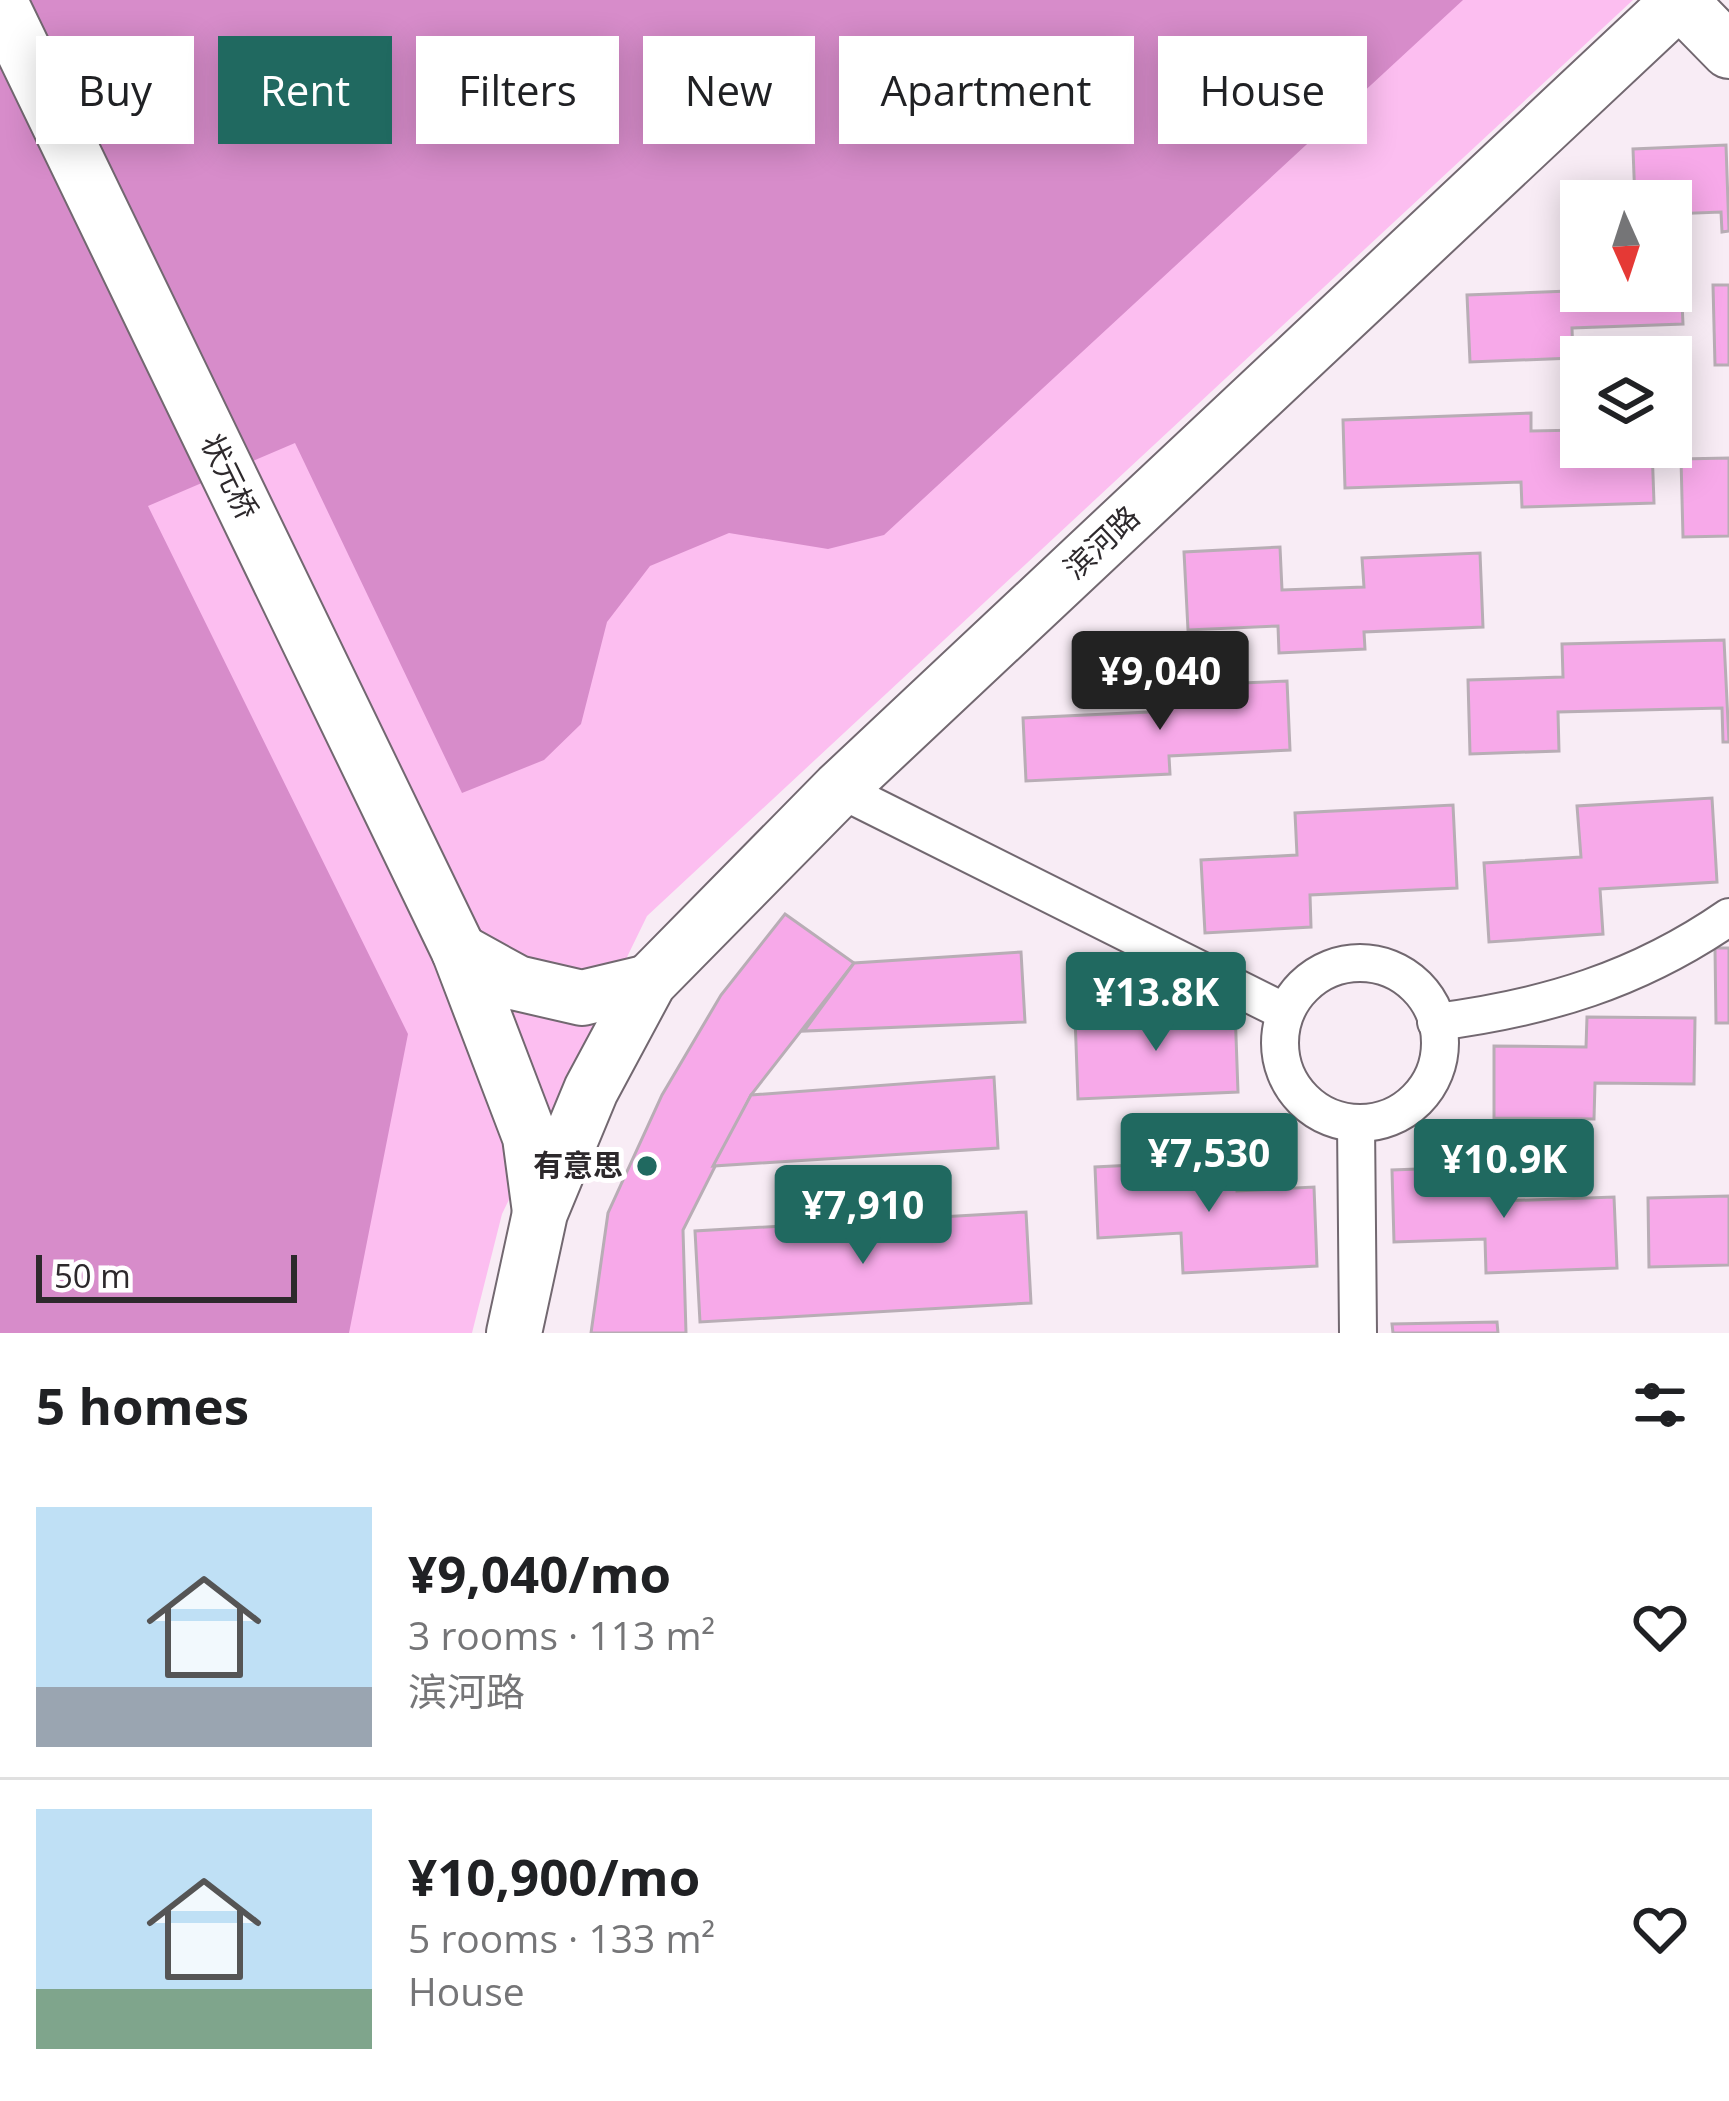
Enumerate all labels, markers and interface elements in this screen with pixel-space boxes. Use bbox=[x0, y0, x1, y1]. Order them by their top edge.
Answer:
chip: Buy bbox=[36, 36, 194, 144]
chip: Rent bbox=[218, 36, 392, 144]
chip: Filters bbox=[416, 36, 619, 144]
chip: New bbox=[643, 36, 815, 144]
chip: Apartment bbox=[839, 36, 1134, 144]
chip: House bbox=[1158, 36, 1367, 144]
north arrow bbox=[1560, 180, 1692, 312]
map controls bbox=[1560, 180, 1692, 468]
button: layers bbox=[1560, 336, 1692, 468]
street label: 状元桥 bbox=[192, 427, 269, 526]
street label: 滨河路 bbox=[1054, 496, 1148, 588]
pin: ¥9,040 bbox=[1062, 631, 1258, 733]
text: ¥9,040 bbox=[1099, 643, 1221, 696]
pin: ¥13.8K bbox=[1058, 952, 1254, 1054]
text: ¥13.8K bbox=[1093, 964, 1219, 1017]
pin: ¥7,530 bbox=[1111, 1113, 1307, 1215]
pin: ¥10.9K bbox=[1406, 1119, 1602, 1221]
text: ¥7,530 bbox=[1148, 1125, 1270, 1178]
text: ¥10.9K bbox=[1441, 1131, 1567, 1184]
place label: 有意思 bbox=[533, 1144, 623, 1185]
marker: 有意思 bbox=[634, 1153, 660, 1179]
pin: ¥7,910 bbox=[765, 1165, 961, 1267]
text: ¥7,910 bbox=[802, 1177, 924, 1230]
scale bar bbox=[36, 1249, 297, 1302]
text: 50 m bbox=[54, 1253, 131, 1298]
text: 5 homes bbox=[36, 1370, 249, 1440]
icon: filters bbox=[1627, 1372, 1693, 1438]
text: ¥9,040/mo bbox=[408, 1538, 671, 1608]
icon: home bbox=[132, 1555, 276, 1699]
icon: heart bbox=[1627, 1594, 1693, 1660]
text: 3 rooms · 113 m² bbox=[408, 1608, 715, 1661]
text: 滨河路 bbox=[408, 1664, 525, 1717]
text: ¥10,900/mo bbox=[408, 1841, 700, 1911]
icon: home bbox=[132, 1857, 276, 2001]
icon: heart bbox=[1627, 1896, 1693, 1962]
text: 5 rooms · 133 m² bbox=[408, 1911, 715, 1964]
text: House bbox=[408, 1964, 525, 2017]

